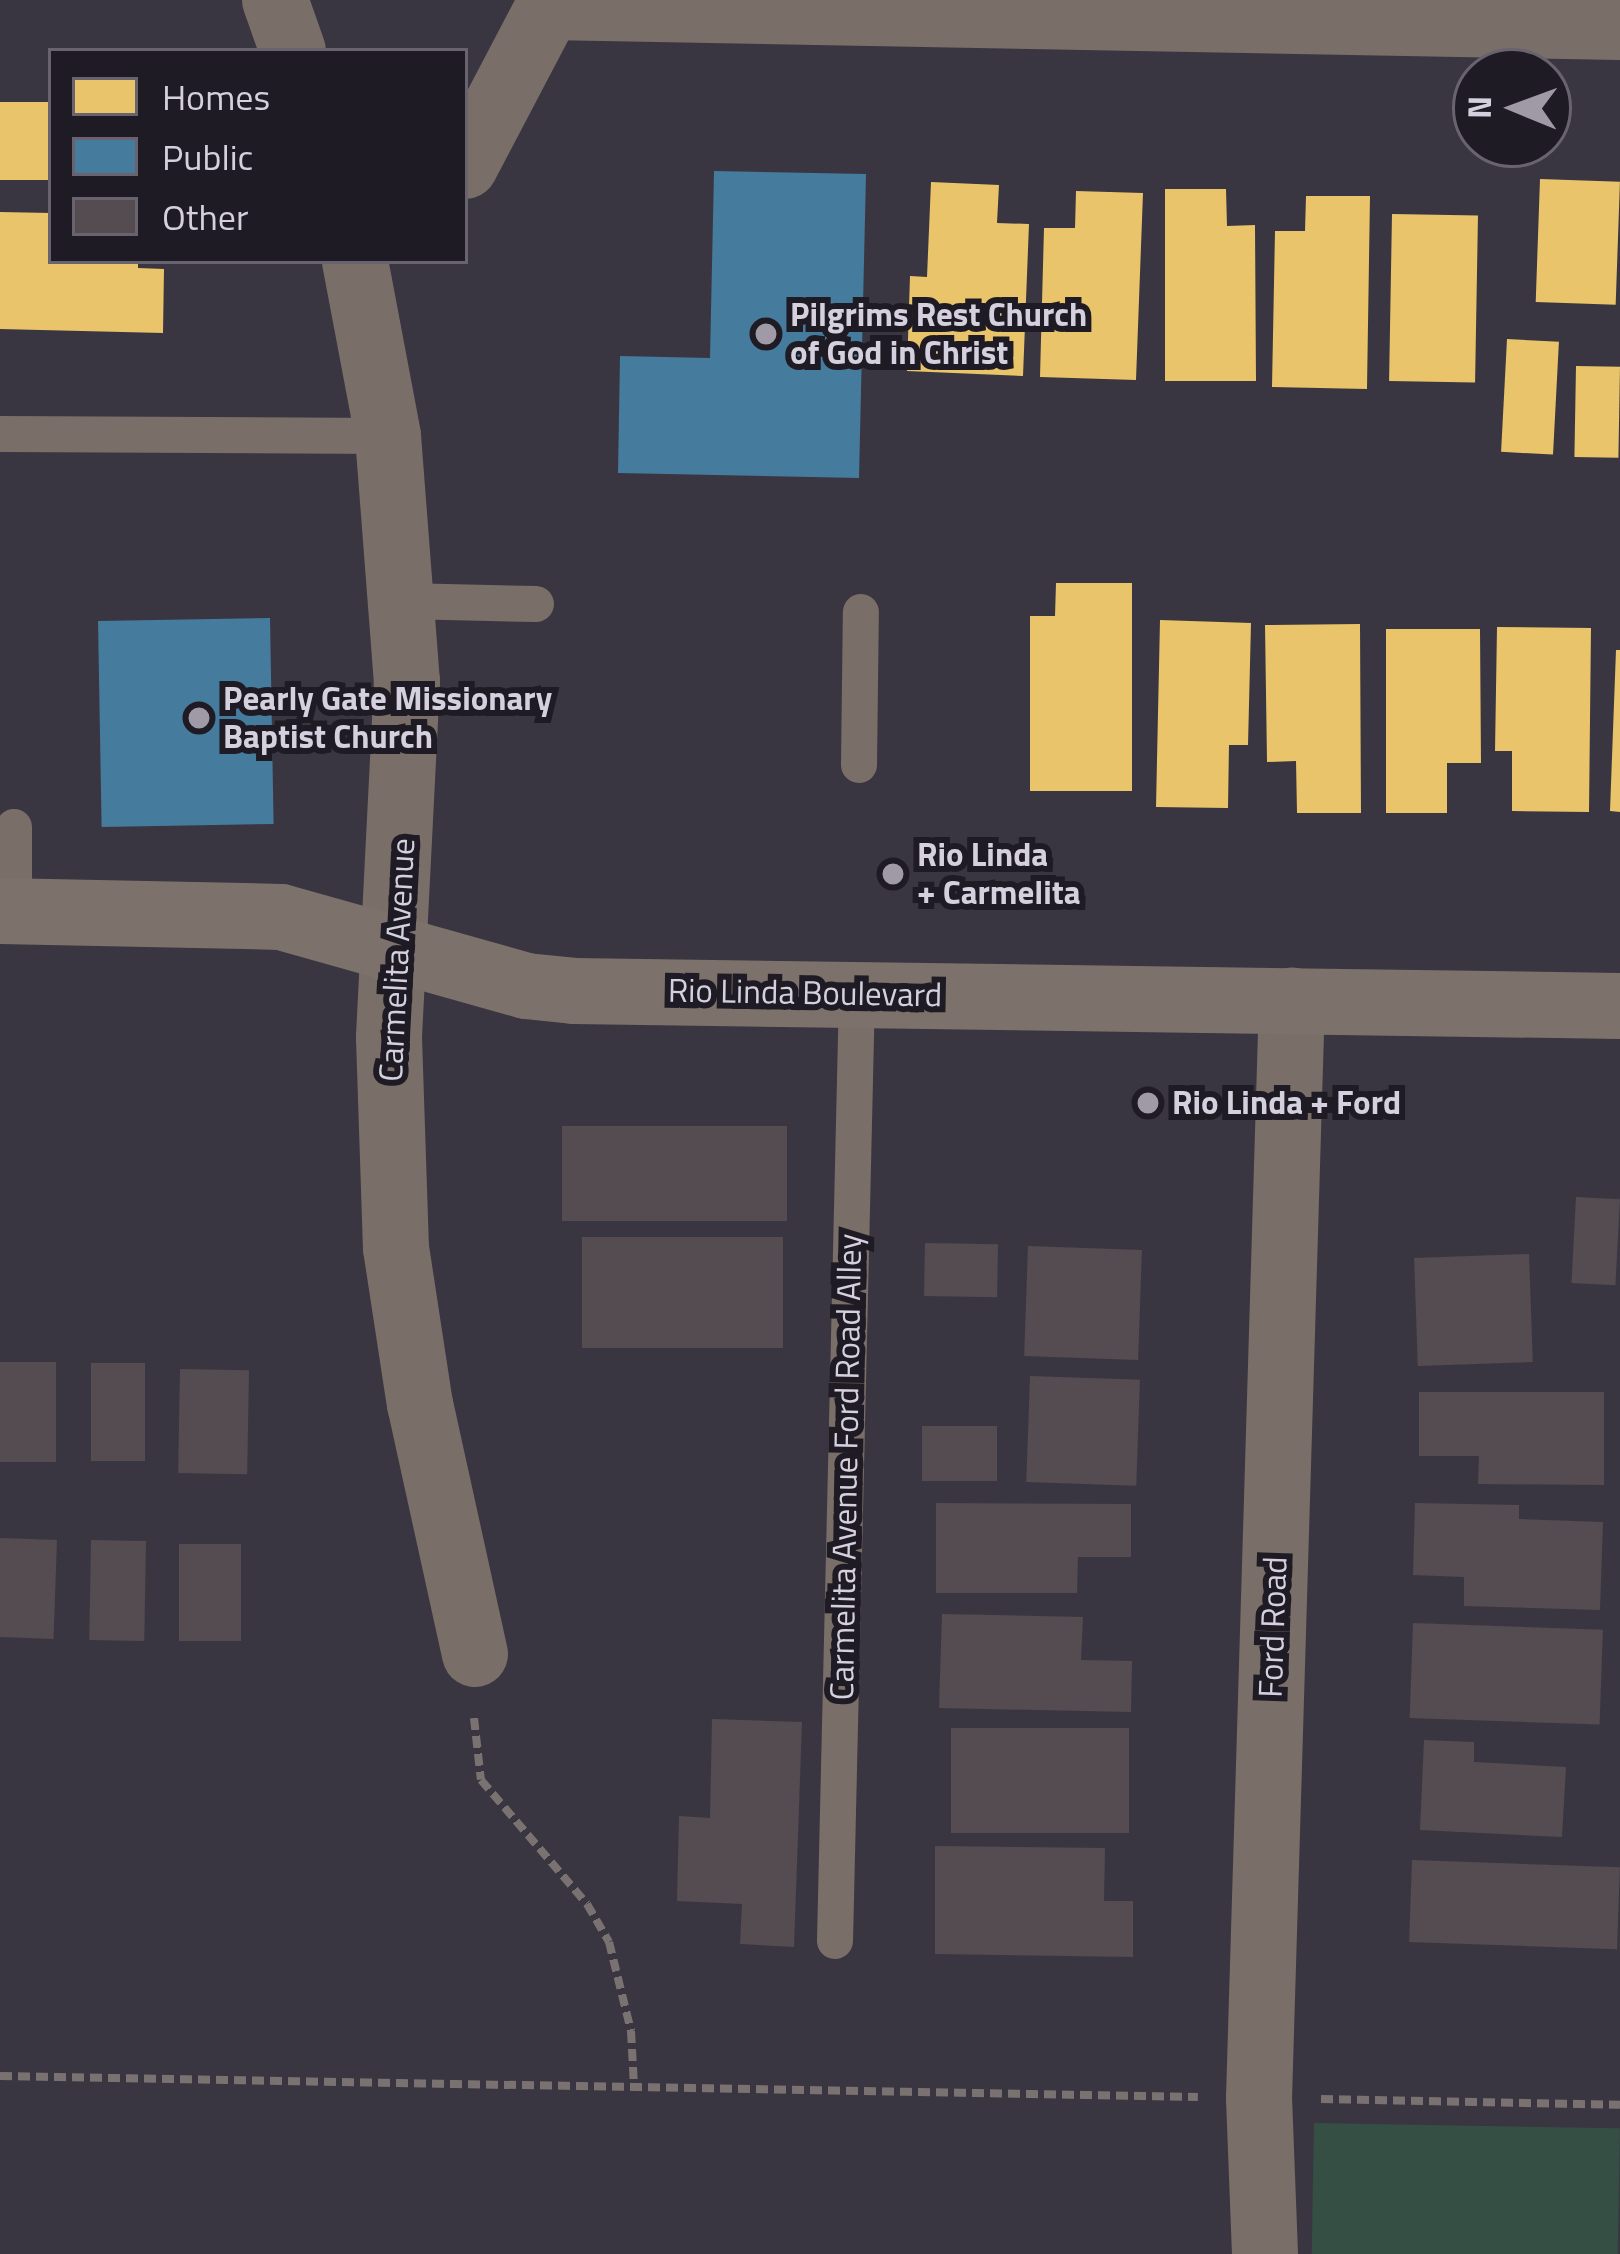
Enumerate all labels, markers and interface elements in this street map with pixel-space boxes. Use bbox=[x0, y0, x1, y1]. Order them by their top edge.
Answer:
legend bbox=[48, 48, 468, 264]
north arrow bbox=[1452, 48, 1572, 168]
text: Homes bbox=[162, 69, 270, 124]
text: N bbox=[1454, 96, 1504, 119]
text: Public bbox=[162, 129, 253, 184]
text: Other bbox=[162, 189, 248, 244]
place label: Pilgrims Rest Church of God in Christ bbox=[790, 295, 1087, 373]
marker: Pilgrims Rest Church of God in Christ bbox=[753, 321, 779, 347]
place label: Pearly Gate Missionary Baptist Church bbox=[223, 679, 552, 757]
marker: Pearly Gate Missionary Baptist Church bbox=[186, 705, 212, 731]
place label: Rio Linda + Carmelita bbox=[917, 835, 1081, 913]
street label: Carmelita Avenue bbox=[371, 837, 423, 1083]
marker: Rio Linda + Carmelita bbox=[880, 861, 906, 887]
street label: Rio Linda Boulevard bbox=[668, 971, 942, 1015]
place label: Rio Linda + Ford bbox=[1172, 1083, 1401, 1123]
marker: Rio Linda + Ford bbox=[1135, 1090, 1161, 1116]
street label: Carmelita Avenue Ford Road Alley bbox=[822, 1233, 870, 1701]
street label: Ford Road bbox=[1251, 1556, 1295, 1698]

